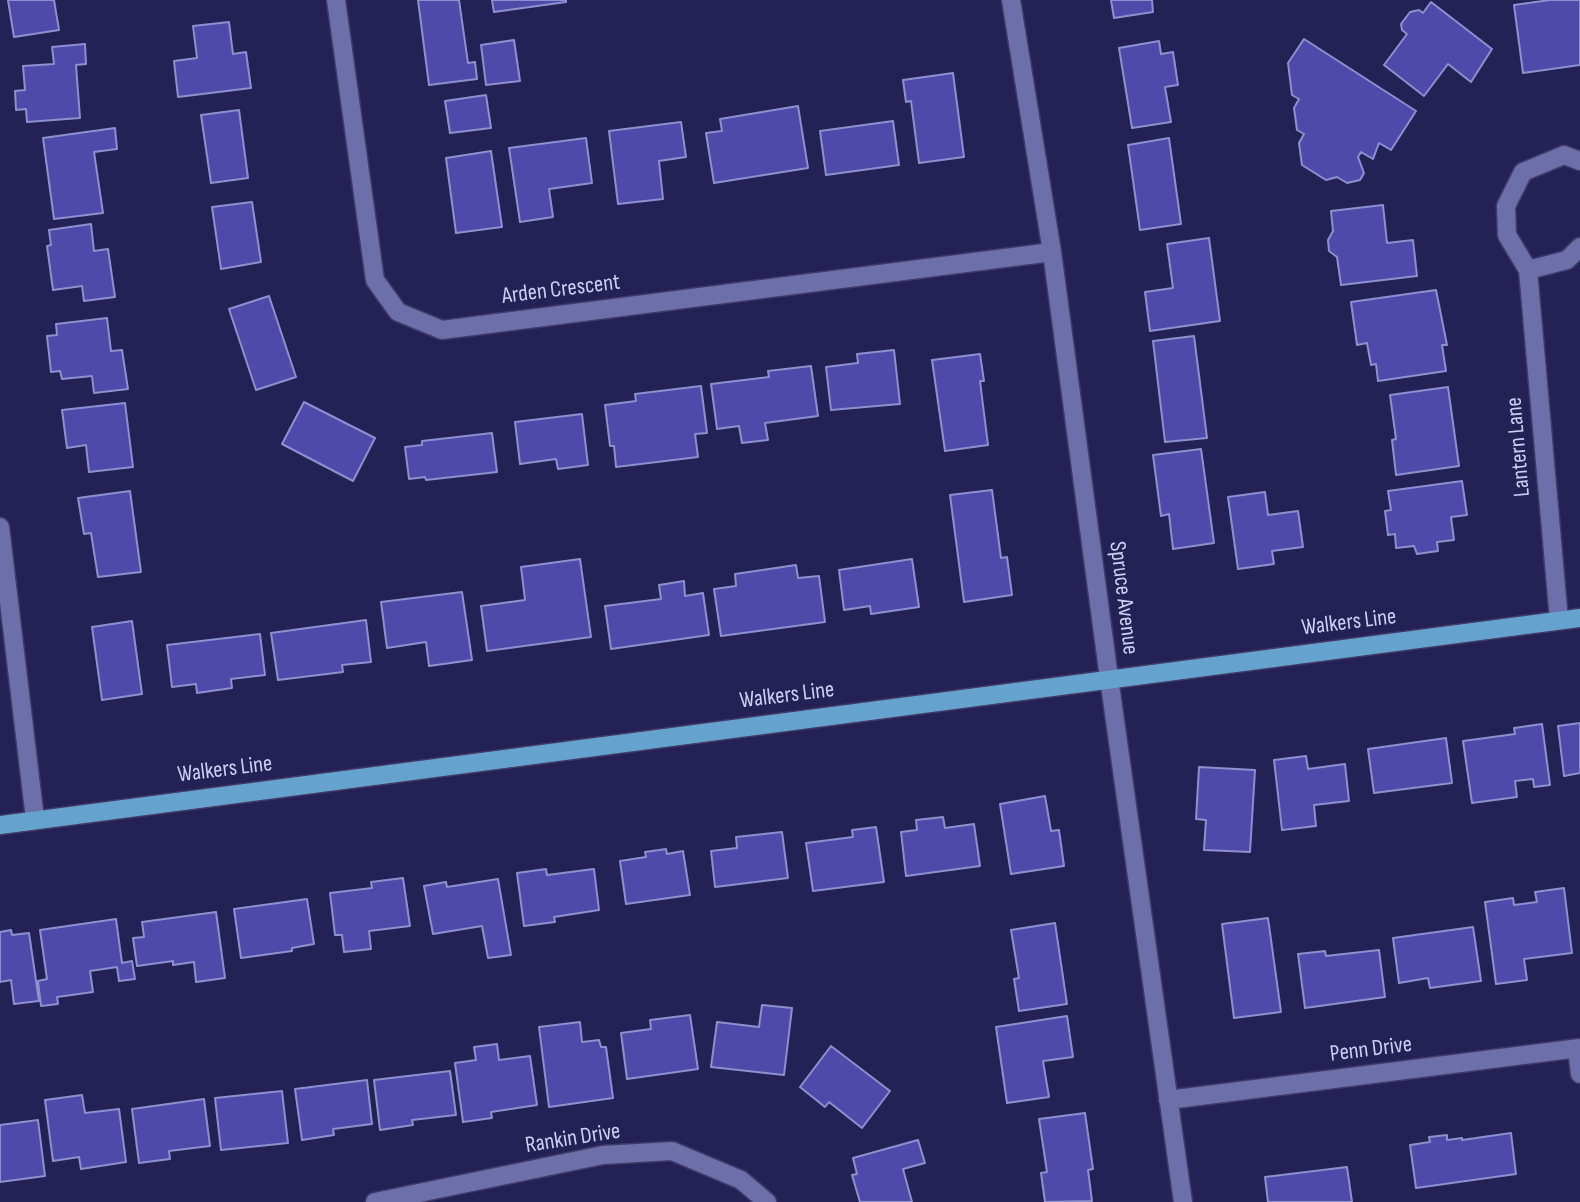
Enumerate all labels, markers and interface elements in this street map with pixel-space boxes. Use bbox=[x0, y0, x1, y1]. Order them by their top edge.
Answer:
street label: Arden Crescent bbox=[500, 269, 622, 311]
street label: Lantern Lane bbox=[1501, 396, 1537, 498]
street label: Spruce Avenue bbox=[1102, 540, 1144, 656]
street label: Walkers Line bbox=[1300, 604, 1398, 642]
street label: Walkers Line bbox=[738, 677, 836, 715]
street label: Walkers Line bbox=[176, 751, 274, 789]
street label: Penn Drive bbox=[1328, 1031, 1414, 1069]
street label: Rankin Drive bbox=[524, 1118, 622, 1160]

